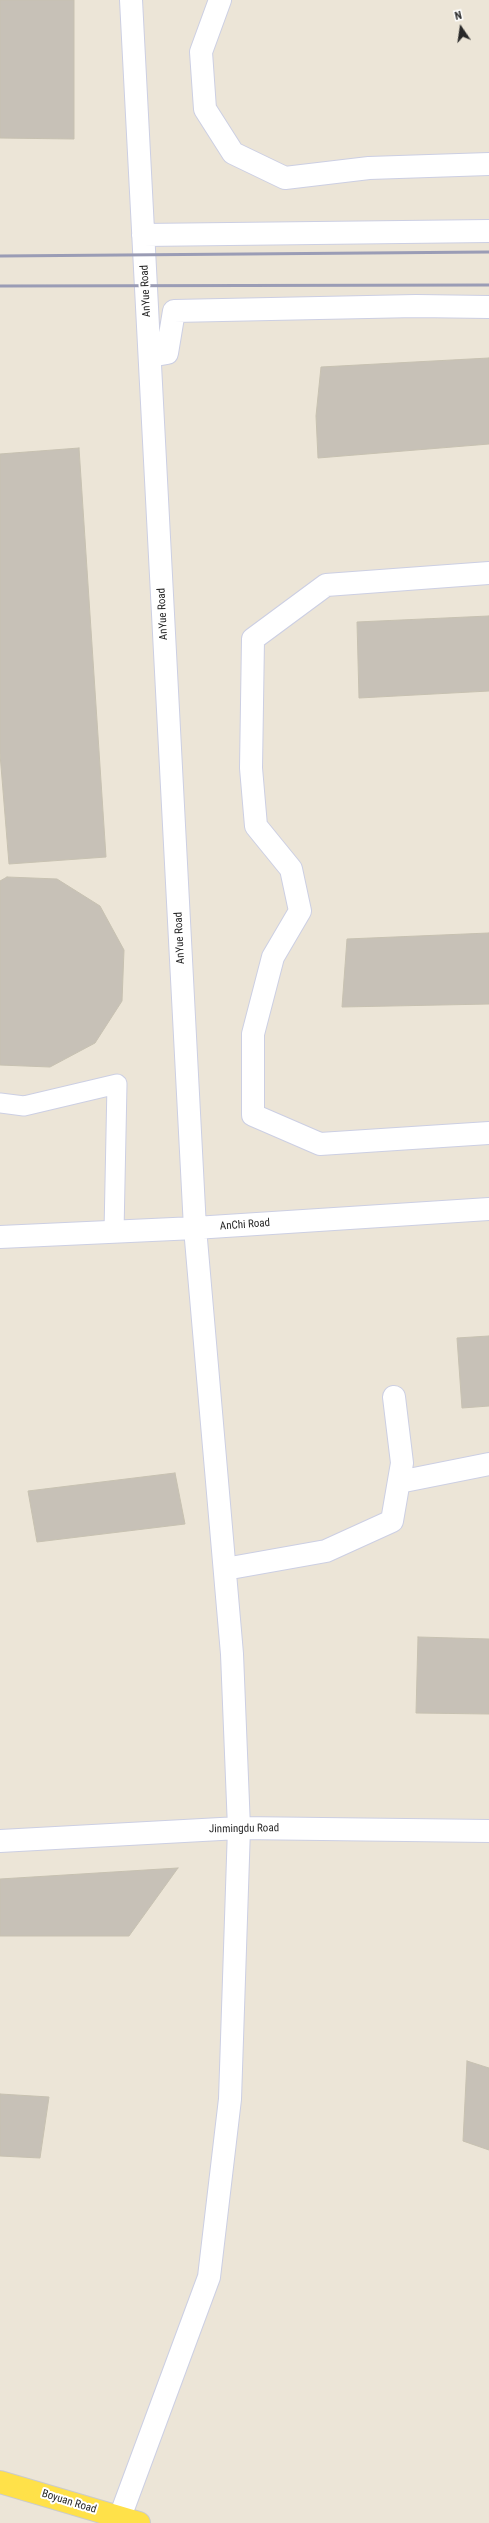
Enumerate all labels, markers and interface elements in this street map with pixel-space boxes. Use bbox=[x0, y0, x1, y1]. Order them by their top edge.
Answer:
north arrow bbox=[441, 8, 481, 48]
text: N bbox=[453, 9, 463, 23]
street label: AnYue Road bbox=[138, 265, 154, 317]
street label: AnYue Road bbox=[155, 588, 171, 640]
street label: AnYue Road bbox=[172, 912, 188, 964]
street label: AnChi Road bbox=[219, 1217, 271, 1233]
street label: Jinmingdu Road bbox=[209, 1822, 279, 1836]
street label: Boyuan Road bbox=[40, 2487, 98, 2517]

